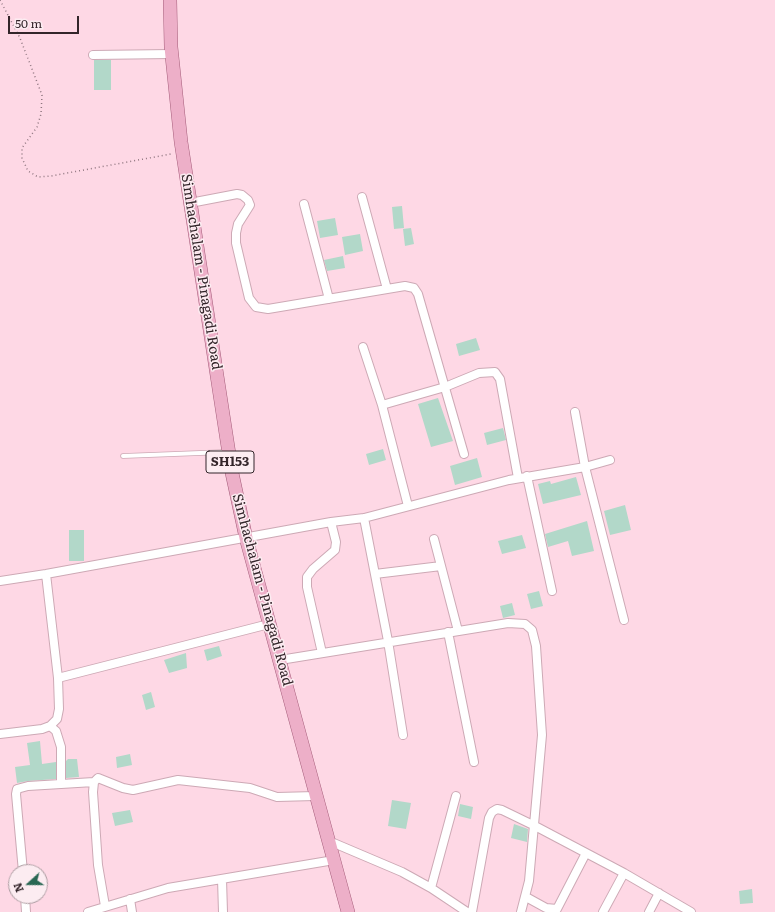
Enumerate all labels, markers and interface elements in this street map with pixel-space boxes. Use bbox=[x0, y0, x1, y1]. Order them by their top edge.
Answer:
scale bar bbox=[10, 8, 81, 34]
text: 50 m bbox=[15, 14, 42, 32]
street label: Simhachalam - Pinagadi Road bbox=[177, 173, 225, 371]
road number: SH153 bbox=[206, 451, 254, 473]
street label: Simhachalam - Pinagadi Road bbox=[228, 492, 296, 688]
north arrow bbox=[8, 864, 48, 904]
text: N bbox=[9, 881, 27, 895]

